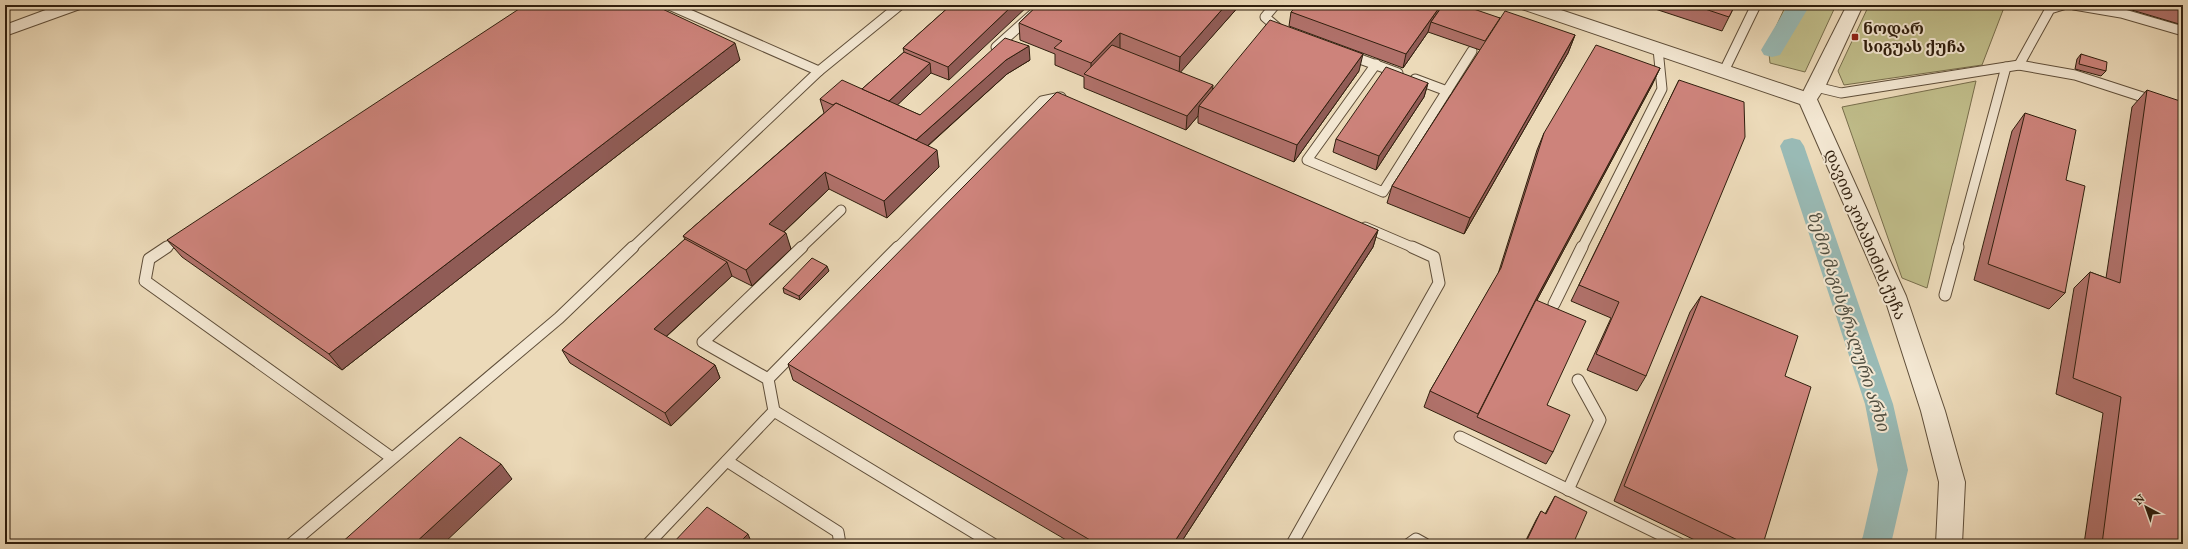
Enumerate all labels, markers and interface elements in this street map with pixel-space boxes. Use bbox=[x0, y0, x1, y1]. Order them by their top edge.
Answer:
place label: ნოდარ სიგუას ქუჩა bbox=[1863, 19, 1965, 56]
marker: ნოდარ სიგუას ქუჩა bbox=[1850, 32, 1860, 42]
street label: დავით კობახიძის ქუჩა bbox=[1821, 146, 1910, 322]
water label: ზემო მაგისტრალური არხი bbox=[1803, 209, 1894, 435]
north arrow bbox=[2126, 487, 2166, 527]
text: N bbox=[2132, 491, 2148, 508]

